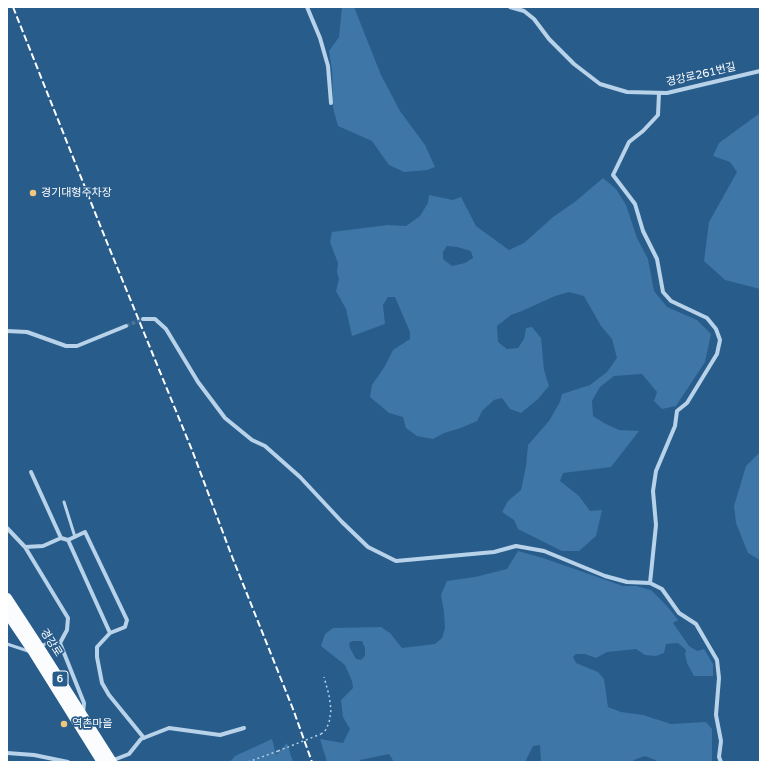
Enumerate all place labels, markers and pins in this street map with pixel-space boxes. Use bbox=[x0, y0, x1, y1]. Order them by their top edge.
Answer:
place label: 경기대형주차장 bbox=[41, 186, 112, 200]
marker: 경기대형주차장 bbox=[28, 188, 38, 198]
place label: 역촌마을 bbox=[72, 717, 112, 731]
marker: 역촌마을 bbox=[59, 719, 69, 729]

